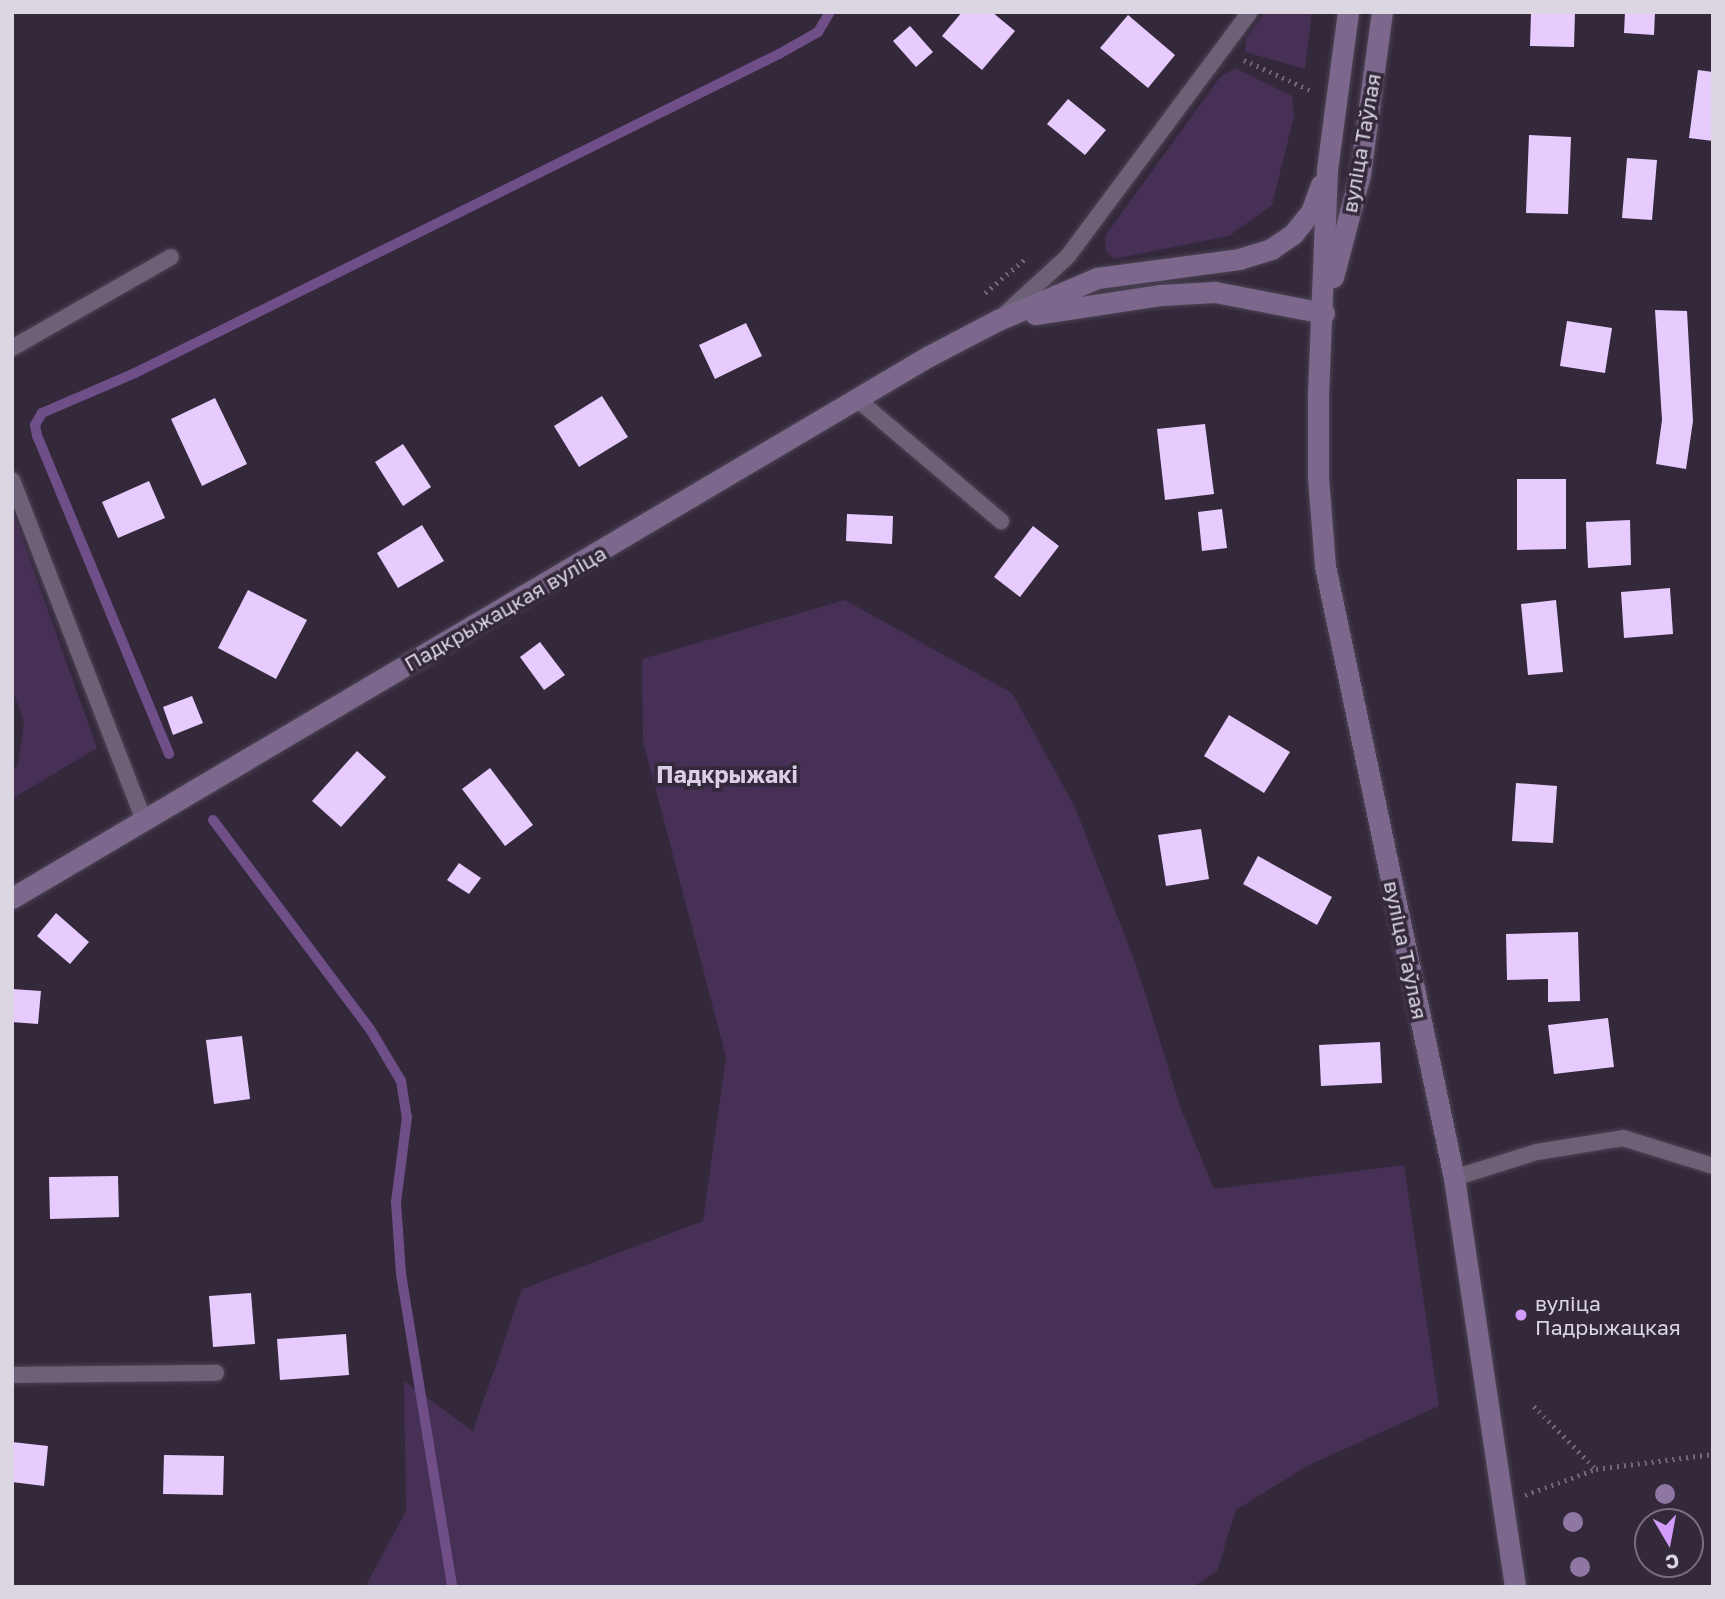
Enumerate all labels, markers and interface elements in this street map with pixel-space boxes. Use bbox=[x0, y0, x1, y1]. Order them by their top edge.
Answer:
street label: вуліца Таўлая bbox=[1336, 71, 1386, 215]
street label: Падкрыжацкая вуліца bbox=[400, 540, 610, 676]
district label: Падкрыжакі bbox=[656, 760, 798, 788]
street label: вуліца Таўлая bbox=[1379, 878, 1433, 1022]
place label: вуліца Падрыжацкая bbox=[1535, 1290, 1681, 1340]
marker: вуліца Падрыжацкая bbox=[1513, 1307, 1529, 1323]
north arrow bbox=[1634, 1508, 1704, 1578]
text: С bbox=[1664, 1550, 1681, 1575]

